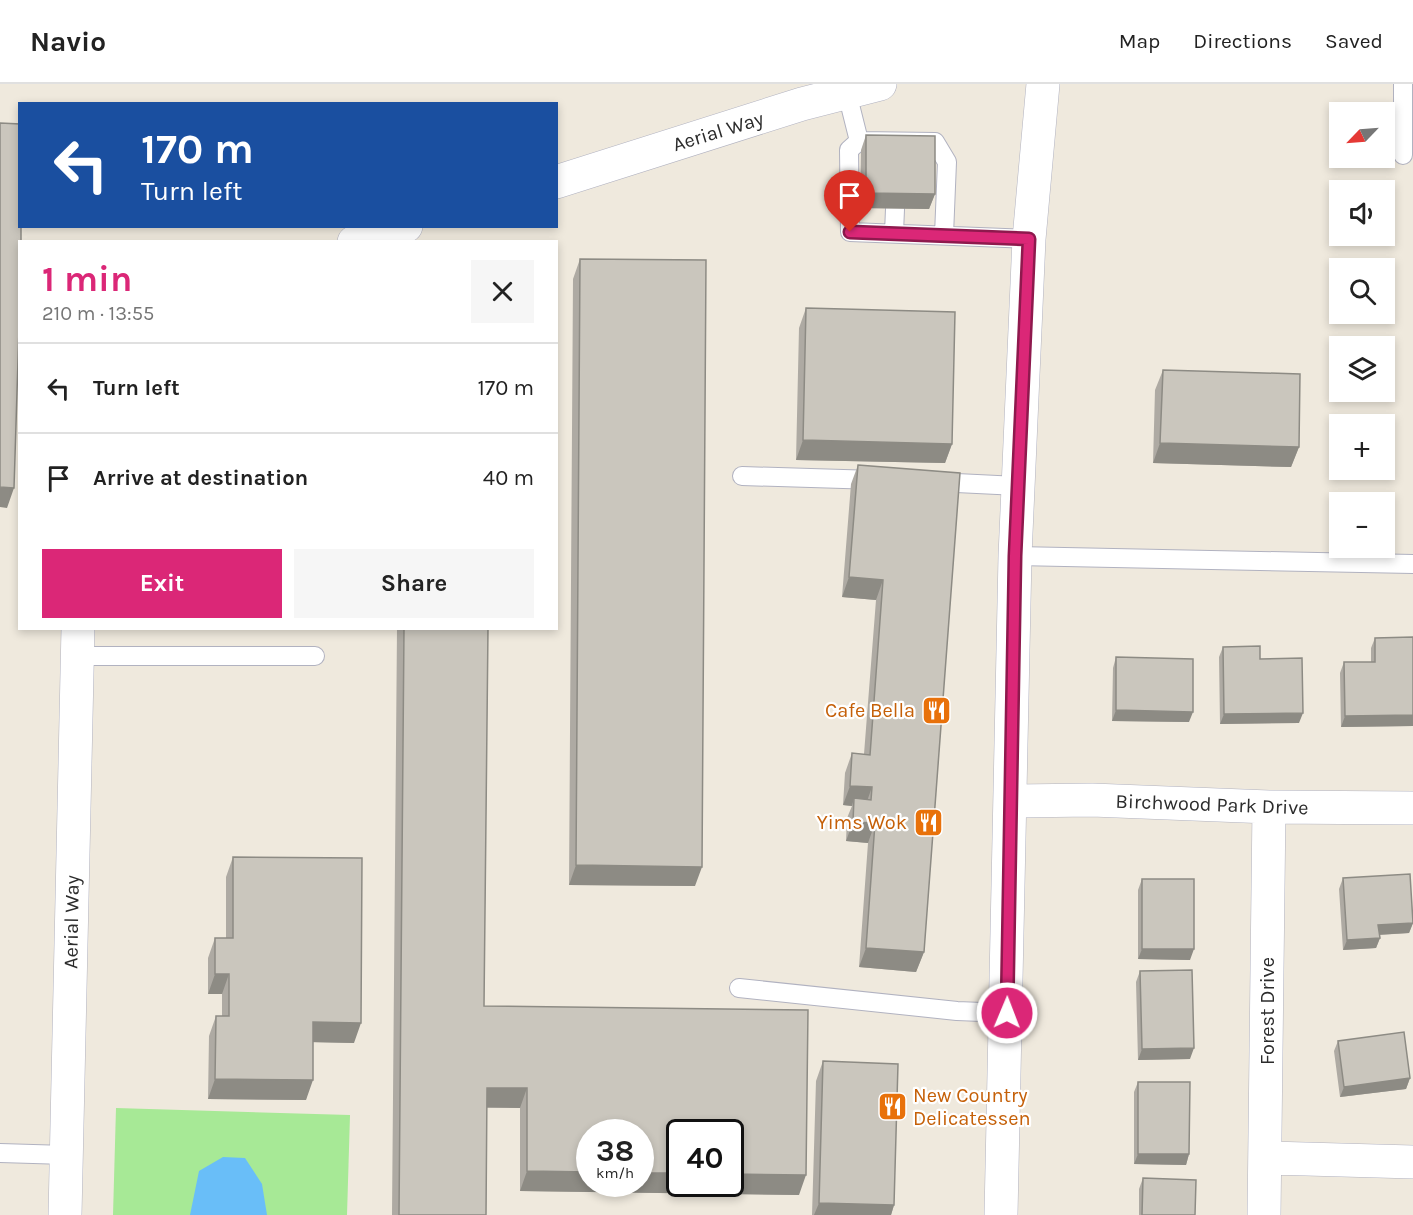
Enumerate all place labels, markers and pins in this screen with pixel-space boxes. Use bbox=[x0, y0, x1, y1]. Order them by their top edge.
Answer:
pin bbox=[824, 170, 875, 232]
restaurant icon: Cafe Bella bbox=[920, 694, 952, 726]
place label: Cafe Bella bbox=[825, 699, 915, 722]
restaurant icon: Yims Wok bbox=[912, 806, 944, 838]
place label: Yims Wok bbox=[817, 811, 907, 834]
place label: New Country Delicatessen bbox=[913, 1084, 1031, 1130]
restaurant icon: New Country Delicatessen bbox=[876, 1090, 908, 1122]

